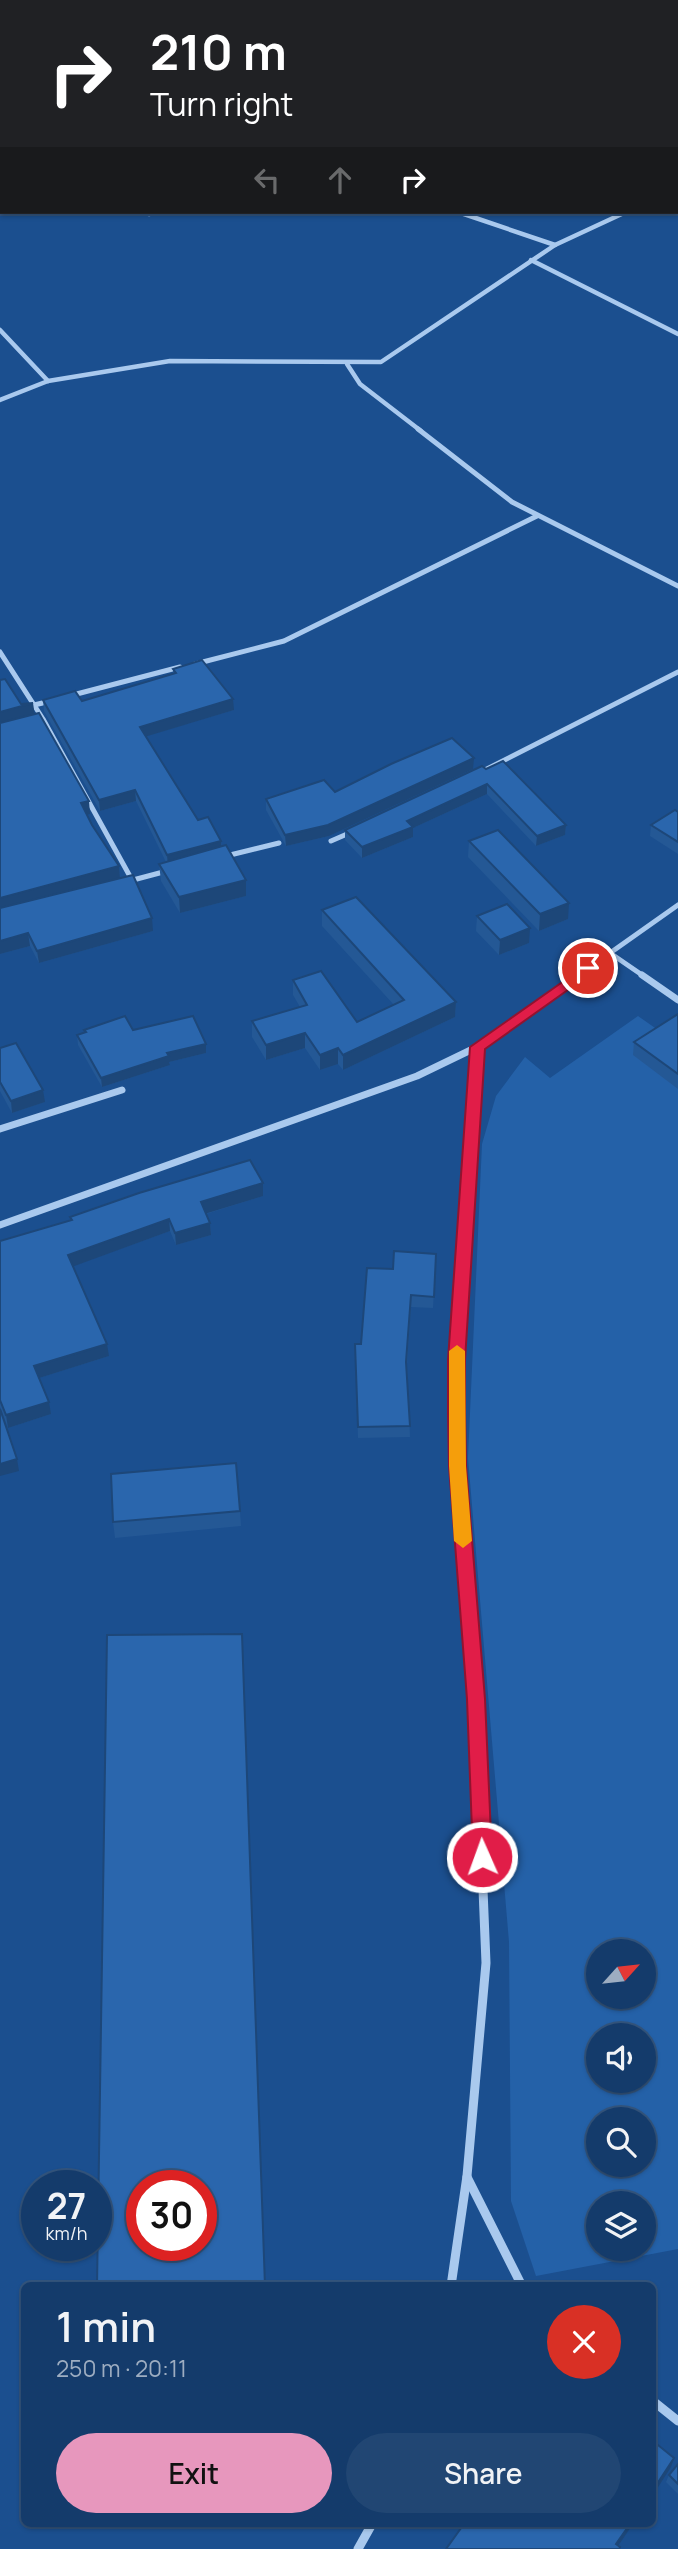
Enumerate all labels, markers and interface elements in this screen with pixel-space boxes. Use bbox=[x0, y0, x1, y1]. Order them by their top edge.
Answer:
text: 210 m bbox=[150, 18, 287, 85]
icon: right bbox=[35, 28, 126, 119]
text: Turn right bbox=[150, 82, 293, 126]
icon: left bbox=[248, 161, 286, 199]
icon: ahead bbox=[321, 161, 359, 199]
icon: right bbox=[394, 161, 432, 199]
pin bbox=[558, 938, 618, 998]
icon: arrive bbox=[569, 949, 607, 987]
position arrow bbox=[445, 1820, 519, 1894]
north arrow bbox=[586, 1939, 656, 2009]
map controls bbox=[586, 1939, 656, 2261]
button: sound bbox=[586, 2023, 656, 2093]
button: search bbox=[586, 2107, 656, 2177]
speed limit sign: 30 bbox=[126, 2170, 217, 2261]
text: 27 bbox=[47, 2182, 86, 2230]
button: layers bbox=[586, 2191, 656, 2261]
text: km/h bbox=[46, 2221, 87, 2245]
text: 1 min bbox=[56, 2297, 156, 2355]
button: close bbox=[547, 2305, 621, 2379]
text: 250 m · 20:11 bbox=[56, 2352, 187, 2384]
button: Exit bbox=[56, 2433, 332, 2513]
button: Share bbox=[346, 2433, 621, 2513]

